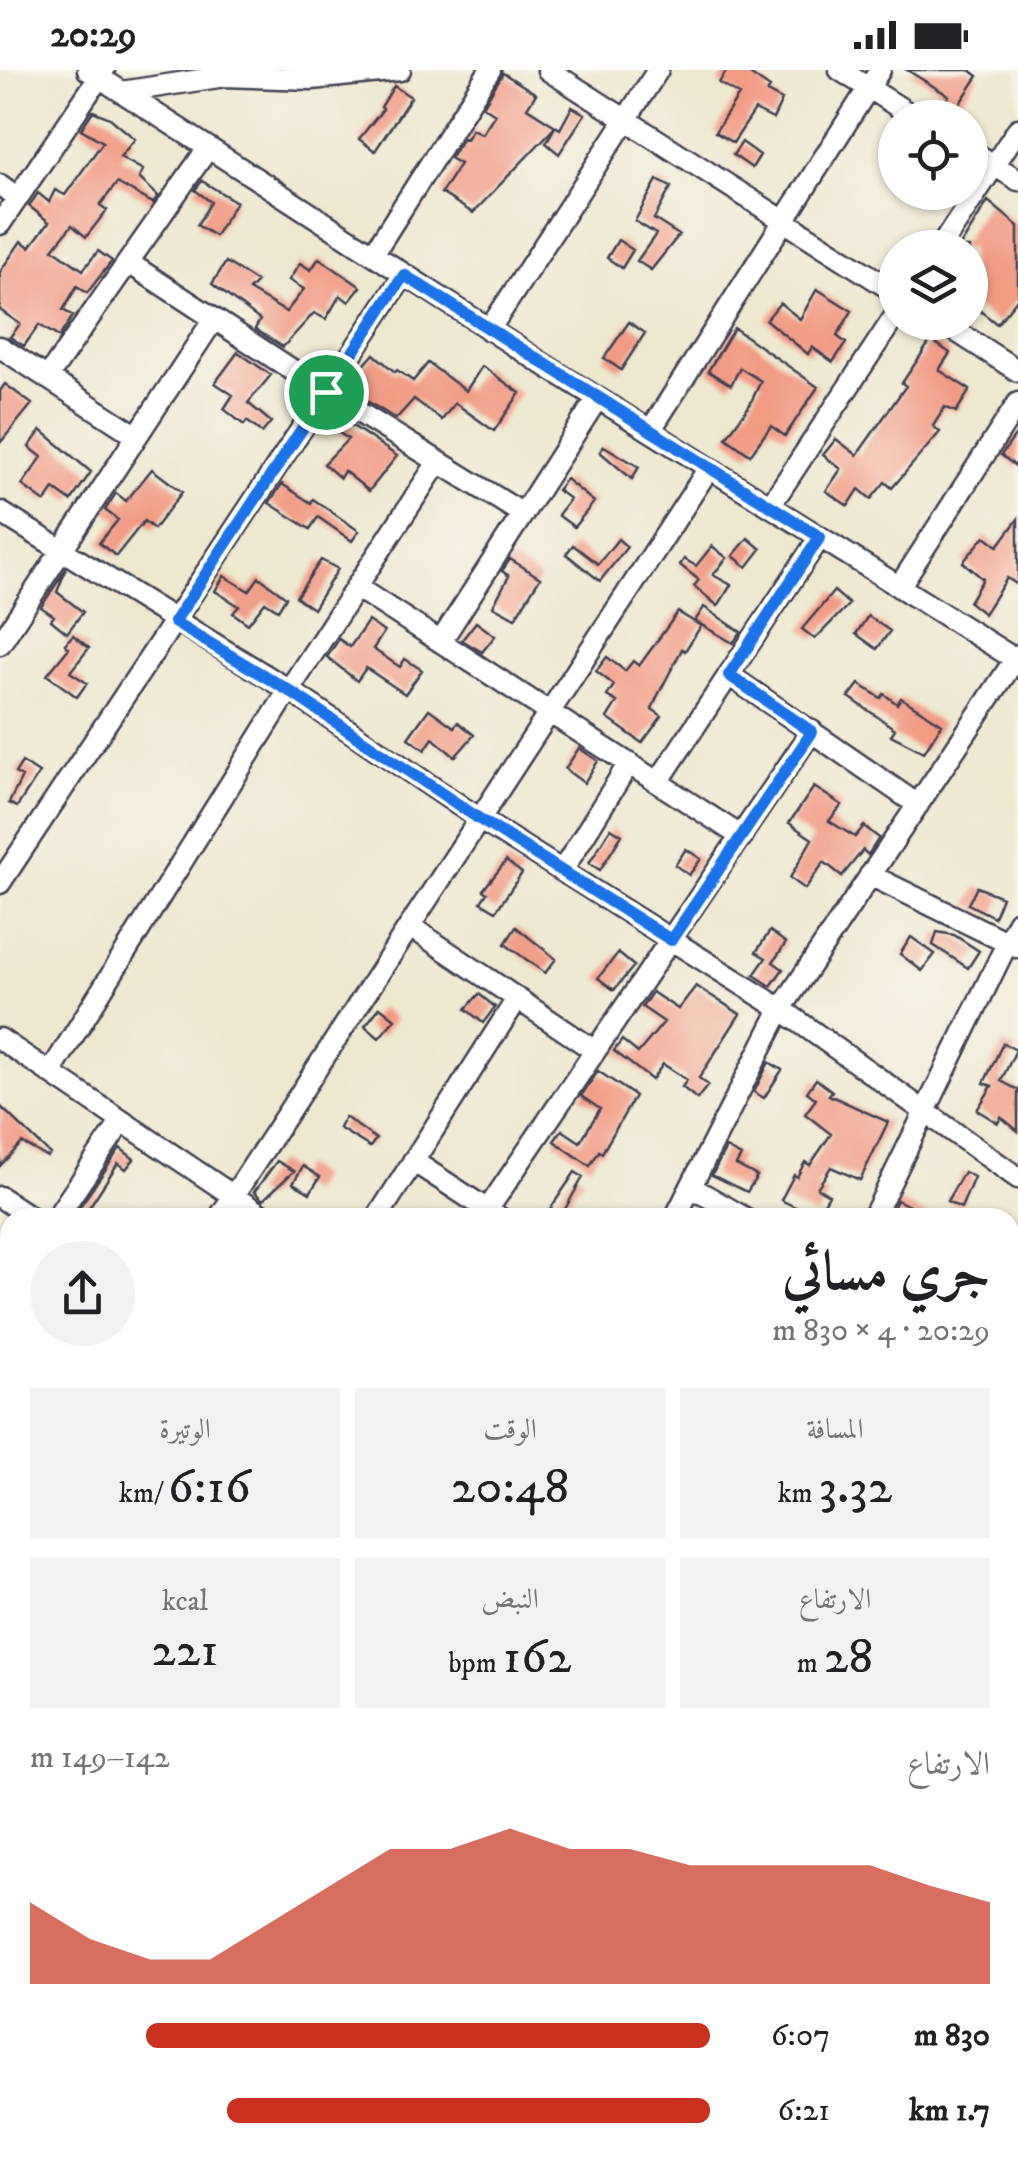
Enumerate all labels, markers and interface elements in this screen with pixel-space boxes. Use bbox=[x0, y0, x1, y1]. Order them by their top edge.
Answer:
text: 20:29 bbox=[50, 11, 137, 59]
map controls bbox=[878, 100, 988, 340]
button: locate bbox=[878, 100, 988, 210]
button: layers bbox=[878, 230, 988, 340]
pin bbox=[284, 350, 369, 435]
icon: arrive bbox=[299, 365, 354, 420]
text: جري مسائي bbox=[782, 1239, 990, 1308]
button: share bbox=[30, 1241, 135, 1346]
text: 20:29 · 4 × 830 m bbox=[772, 1311, 990, 1351]
text: الوتيرة bbox=[159, 1412, 211, 1447]
text: الوقت bbox=[483, 1412, 537, 1447]
text: المسافة bbox=[806, 1412, 864, 1447]
text: 6:16 bbox=[168, 1456, 251, 1519]
text: 20:48 bbox=[451, 1456, 569, 1519]
text: 3.32 bbox=[819, 1456, 892, 1519]
text: /km bbox=[119, 1476, 168, 1511]
text: km bbox=[778, 1476, 819, 1511]
text: النبض bbox=[481, 1582, 539, 1617]
text: الارتفاع bbox=[799, 1582, 871, 1617]
text: kcal bbox=[162, 1584, 208, 1619]
text: 221 bbox=[151, 1619, 219, 1682]
text: 162 bbox=[503, 1626, 571, 1689]
text: 28 bbox=[824, 1626, 873, 1689]
text: bpm bbox=[449, 1646, 503, 1681]
text: m bbox=[797, 1646, 824, 1681]
text: 142–149 m bbox=[30, 1738, 170, 1778]
text: الارتفاع bbox=[907, 1745, 990, 1785]
text: 6:07 bbox=[771, 2016, 830, 2056]
text: 830 m bbox=[914, 2016, 990, 2056]
text: 6:21 bbox=[778, 2091, 830, 2131]
text: 1.7 km bbox=[909, 2091, 990, 2131]

